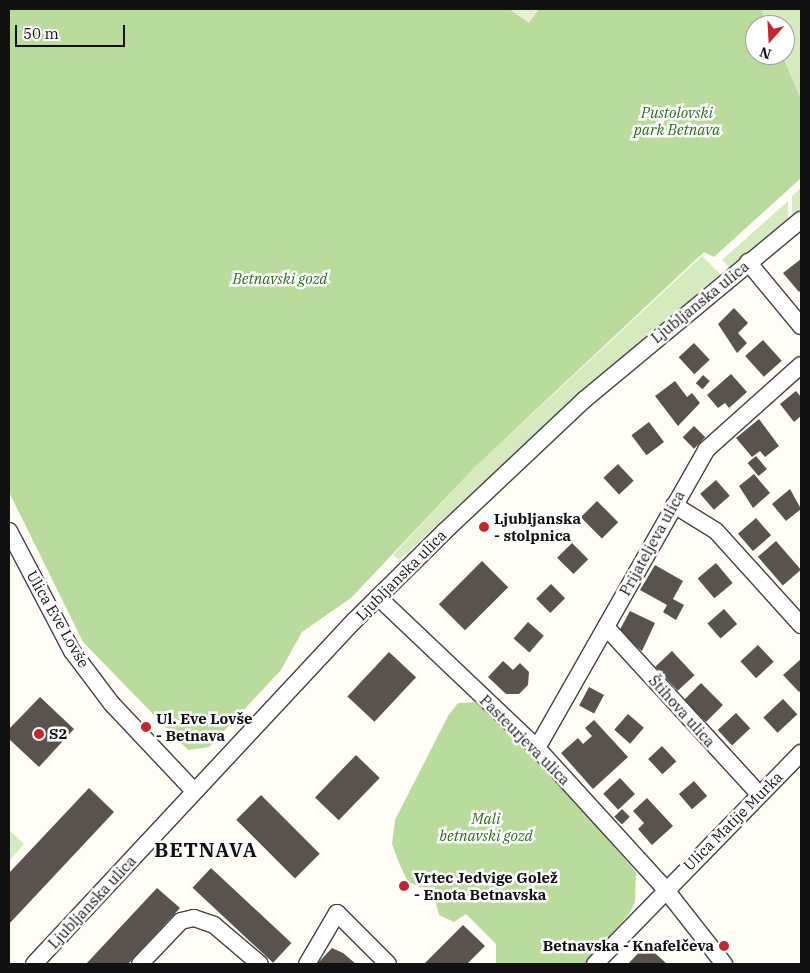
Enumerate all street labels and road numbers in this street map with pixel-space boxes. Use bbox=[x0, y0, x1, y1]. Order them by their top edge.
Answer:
street label: Ljubljanska ulica bbox=[647, 257, 753, 347]
street label: Prijateljeva ulica bbox=[616, 487, 688, 599]
street label: Ljubljanska ulica bbox=[352, 526, 450, 624]
street label: Ulica Eve Lovše bbox=[23, 567, 93, 671]
street label: Štihova ulica bbox=[645, 671, 719, 751]
street label: Pasteurjeva ulica bbox=[476, 691, 574, 789]
street label: Ulica Matije Murka bbox=[680, 768, 786, 874]
street label: Ljubljanska ulica bbox=[44, 852, 140, 952]

